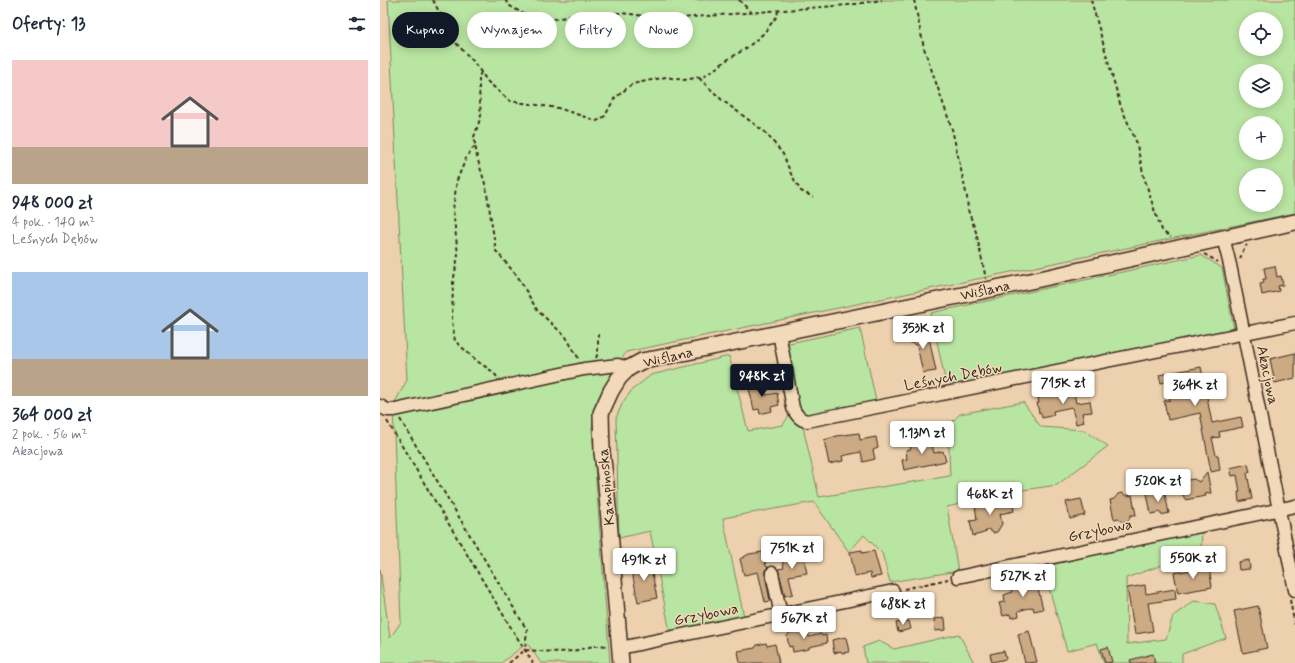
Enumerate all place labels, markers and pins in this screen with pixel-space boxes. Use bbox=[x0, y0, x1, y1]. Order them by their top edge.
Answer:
pin: 353K zł bbox=[886, 316, 960, 350]
pin: 948K zł bbox=[725, 364, 799, 398]
pin: 715K zł bbox=[1026, 371, 1100, 405]
pin: 364K zł bbox=[1158, 373, 1232, 407]
pin: 1.13M zł bbox=[881, 421, 963, 455]
pin: 520K zł bbox=[1121, 469, 1195, 503]
pin: 468K zł bbox=[953, 482, 1027, 516]
pin: 751K zł bbox=[755, 536, 829, 570]
pin: 550K zł bbox=[1156, 546, 1230, 580]
pin: 491K zł bbox=[607, 548, 681, 582]
pin: 527K zł bbox=[986, 564, 1060, 598]
pin: 688K zł bbox=[866, 592, 940, 626]
pin: 567K zł bbox=[767, 606, 841, 640]

